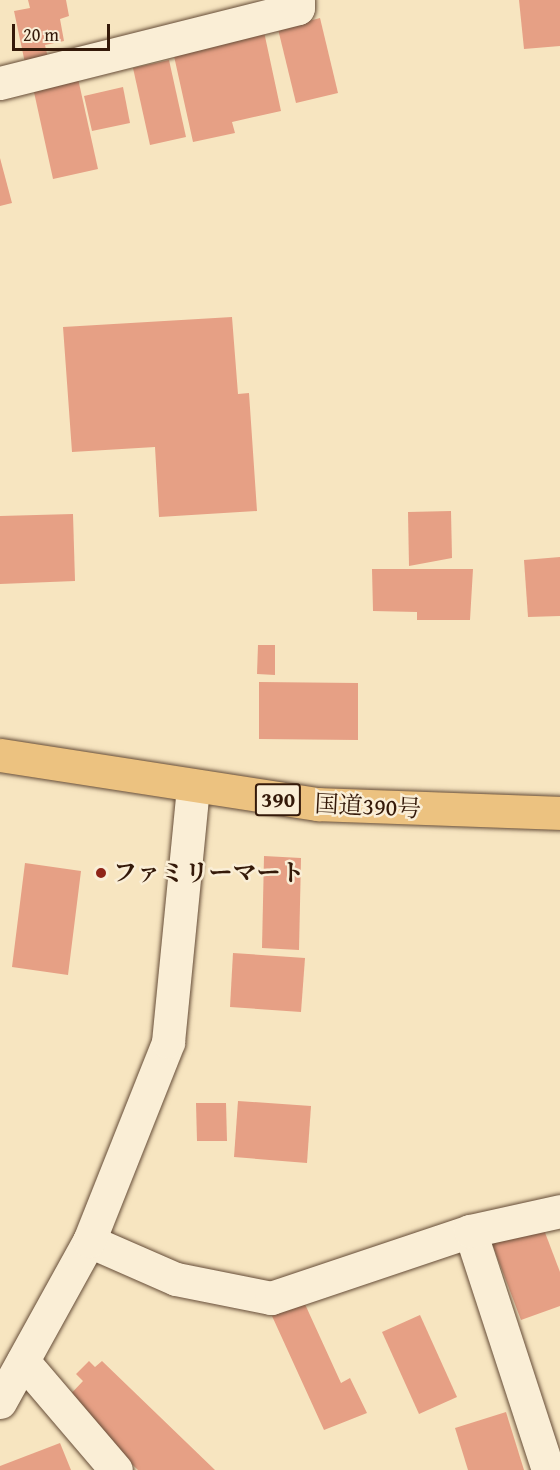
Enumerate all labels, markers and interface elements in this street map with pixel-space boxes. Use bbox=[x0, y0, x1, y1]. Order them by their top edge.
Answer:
scale bar bbox=[15, 12, 112, 50]
text: 20 m bbox=[23, 21, 59, 48]
road number: 390 bbox=[254, 781, 302, 819]
street label: 国道390号 bbox=[314, 789, 422, 823]
place label: ファミリーマート bbox=[113, 859, 305, 887]
marker: ファミリーマート bbox=[94, 866, 108, 880]

